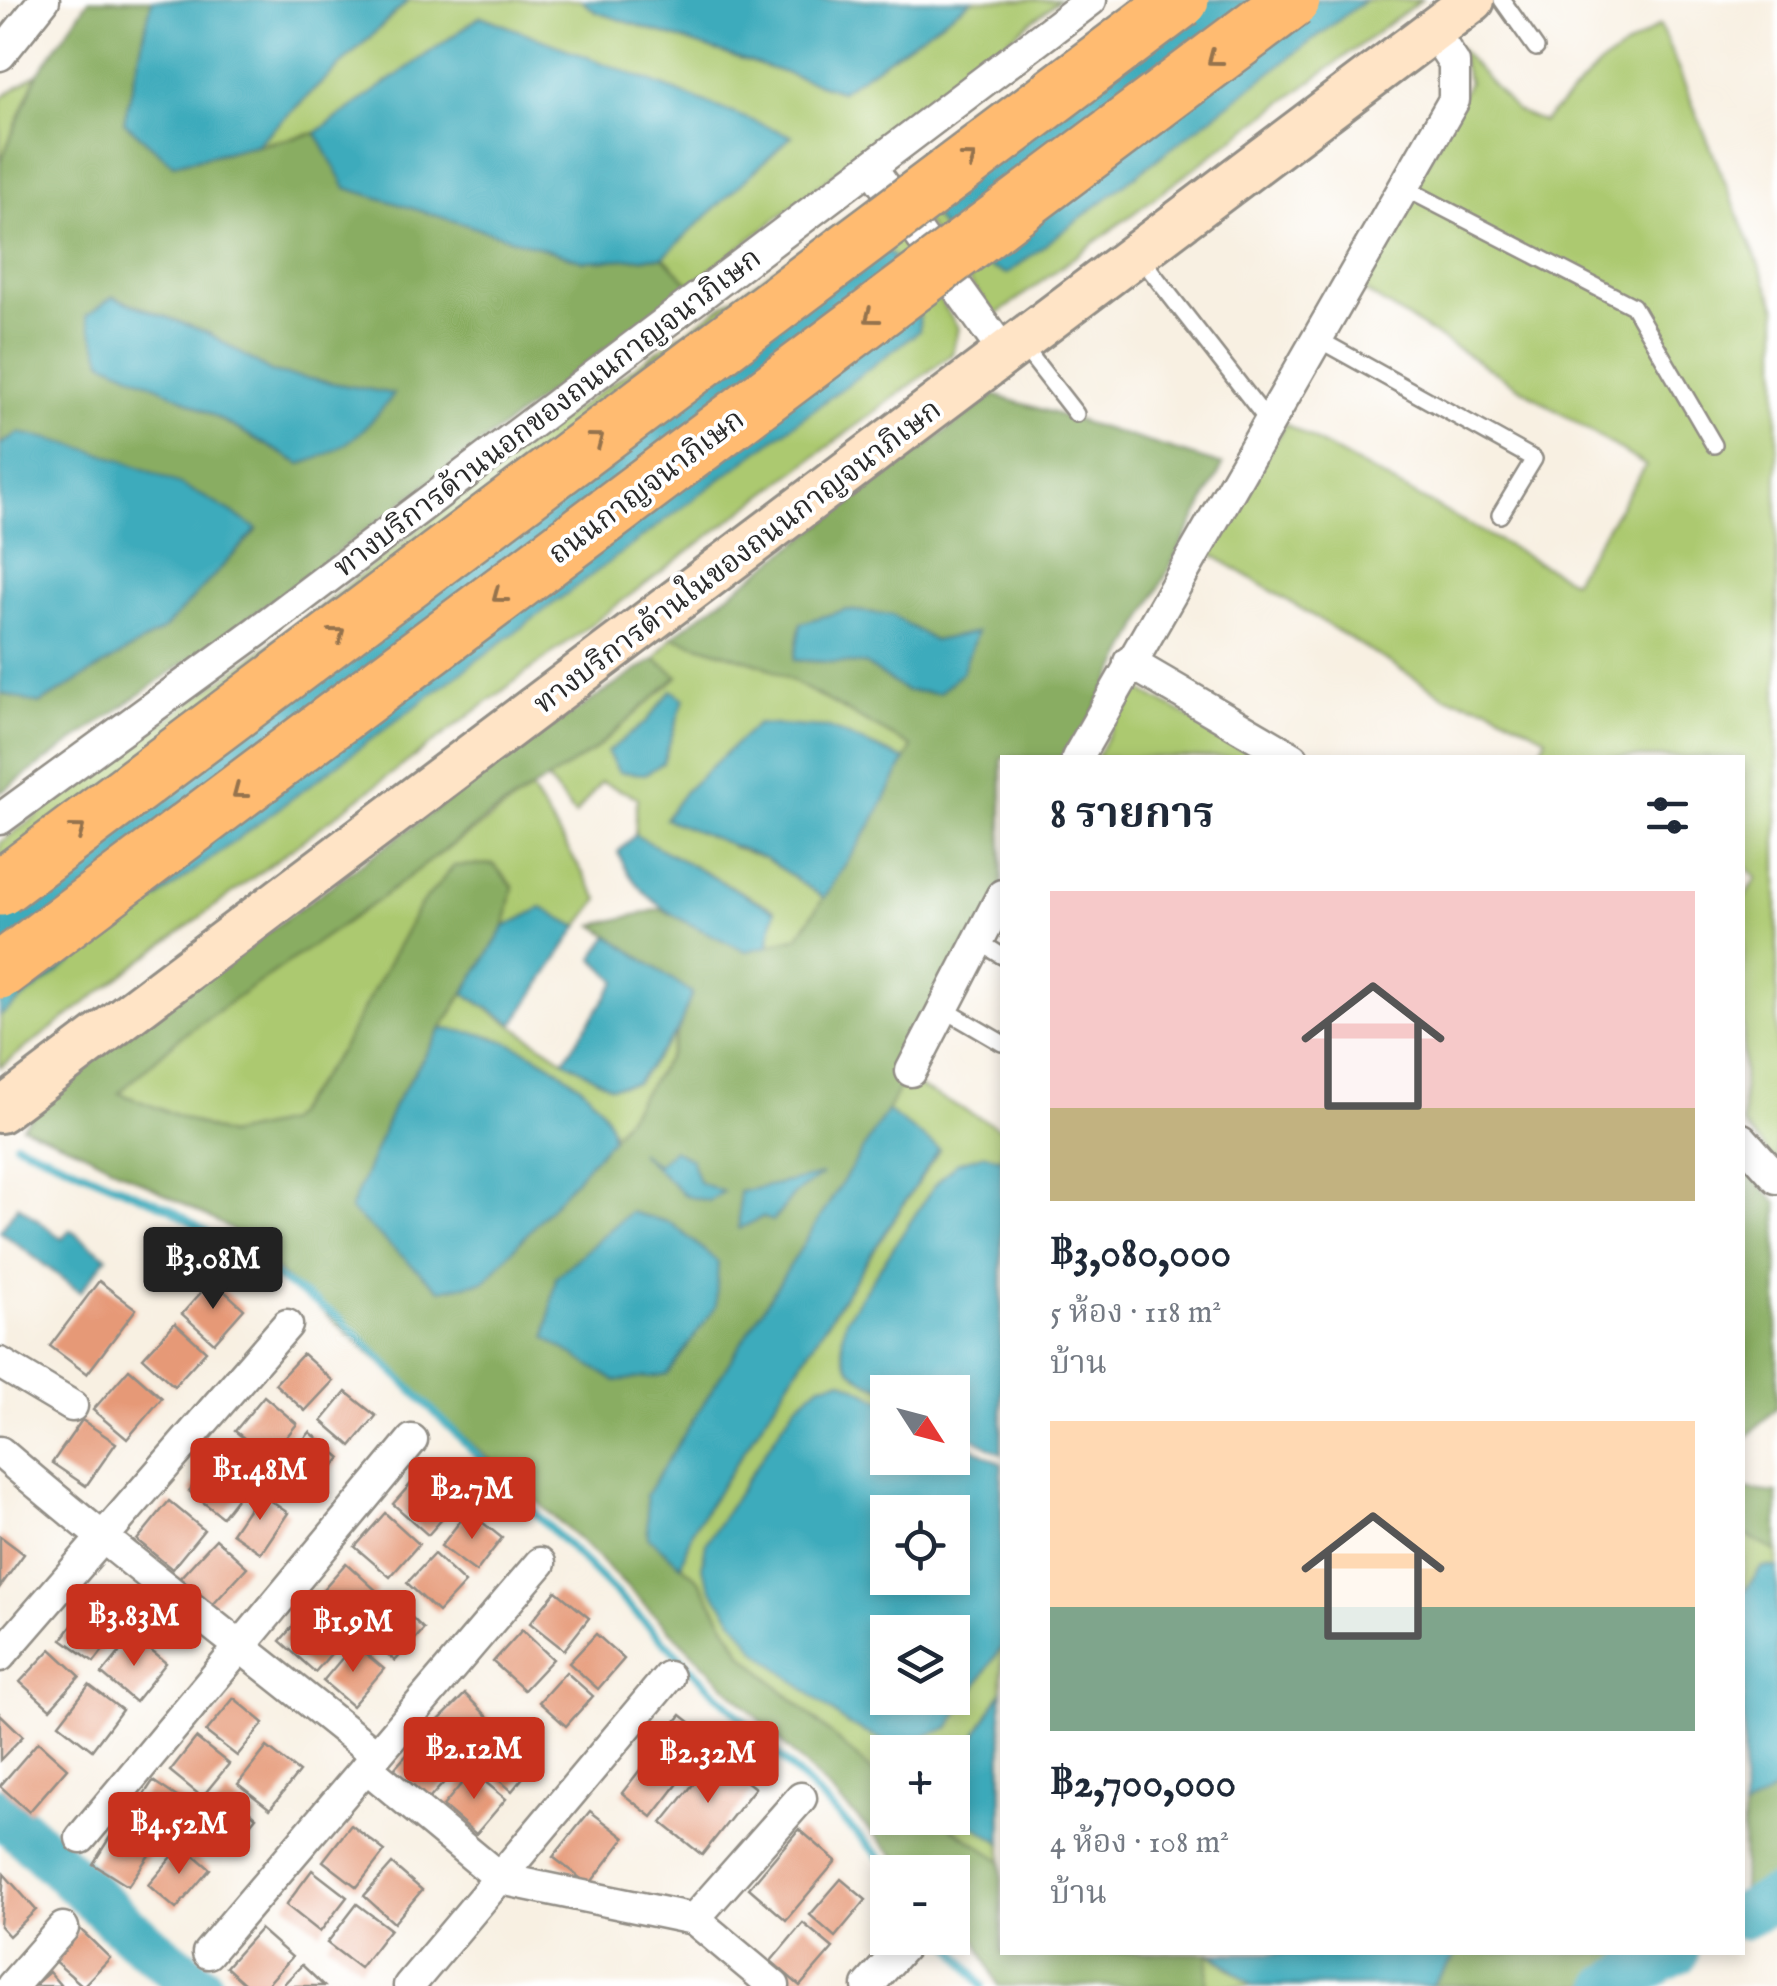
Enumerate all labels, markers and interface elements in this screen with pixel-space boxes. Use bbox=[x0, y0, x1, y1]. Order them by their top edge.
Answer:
one-way arrow bbox=[1208, 47, 1226, 64]
one-way arrow bbox=[958, 154, 976, 171]
street label: ทางบริการด้านนอกของถนนกาญจนาภิเษก bbox=[326, 239, 768, 585]
one-way arrow bbox=[864, 305, 882, 322]
street label: ทางบริการด้านในของถนนกาญจนาภิเษก bbox=[524, 389, 950, 723]
street label: ถนนกาญจนาภิเษก bbox=[541, 401, 751, 571]
one-way arrow bbox=[586, 433, 604, 450]
one-way arrow bbox=[492, 585, 510, 602]
one-way arrow bbox=[327, 629, 345, 646]
one-way arrow bbox=[232, 780, 250, 797]
icon: filters bbox=[1640, 788, 1695, 843]
text: 8 รายการ bbox=[1050, 789, 1214, 842]
one-way arrow bbox=[67, 824, 85, 841]
icon: home bbox=[1283, 956, 1463, 1136]
pin: ฿3.08M bbox=[132, 1227, 294, 1312]
text: ฿3,080,000 bbox=[1050, 1228, 1231, 1281]
text: ฿3.08M bbox=[165, 1239, 261, 1280]
text: 5 ห้อง · 118 m² bbox=[1050, 1293, 1221, 1334]
text: บ้าน bbox=[1050, 1344, 1107, 1385]
north arrow bbox=[870, 1375, 970, 1475]
map controls bbox=[870, 1375, 970, 1955]
pin: ฿1.48M bbox=[179, 1438, 341, 1523]
text: ฿1.48M bbox=[212, 1450, 308, 1491]
pin: ฿2.7M bbox=[402, 1457, 542, 1542]
text: ฿2.7M bbox=[430, 1469, 514, 1510]
icon: home bbox=[1283, 1486, 1463, 1666]
button: locate bbox=[870, 1495, 970, 1595]
pin: ฿3.83M bbox=[53, 1584, 215, 1669]
pin: ฿1.9M bbox=[283, 1590, 423, 1675]
text: ฿3.83M bbox=[88, 1596, 180, 1637]
text: ฿1.9M bbox=[313, 1602, 393, 1643]
button: layers bbox=[870, 1615, 970, 1715]
pin: ฿2.12M bbox=[393, 1717, 555, 1802]
pin: ฿2.32M bbox=[627, 1721, 789, 1806]
text: ฿2.12M bbox=[426, 1729, 522, 1770]
text: ฿2.32M bbox=[660, 1733, 756, 1774]
button: + bbox=[870, 1735, 970, 1835]
text: ฿2,700,000 bbox=[1050, 1758, 1236, 1811]
pin: ฿4.52M bbox=[98, 1792, 260, 1877]
text: ฿4.52M bbox=[130, 1804, 228, 1845]
text: 4 ห้อง · 108 m² bbox=[1050, 1823, 1229, 1864]
button: − bbox=[870, 1855, 970, 1955]
text: บ้าน bbox=[1050, 1874, 1107, 1915]

